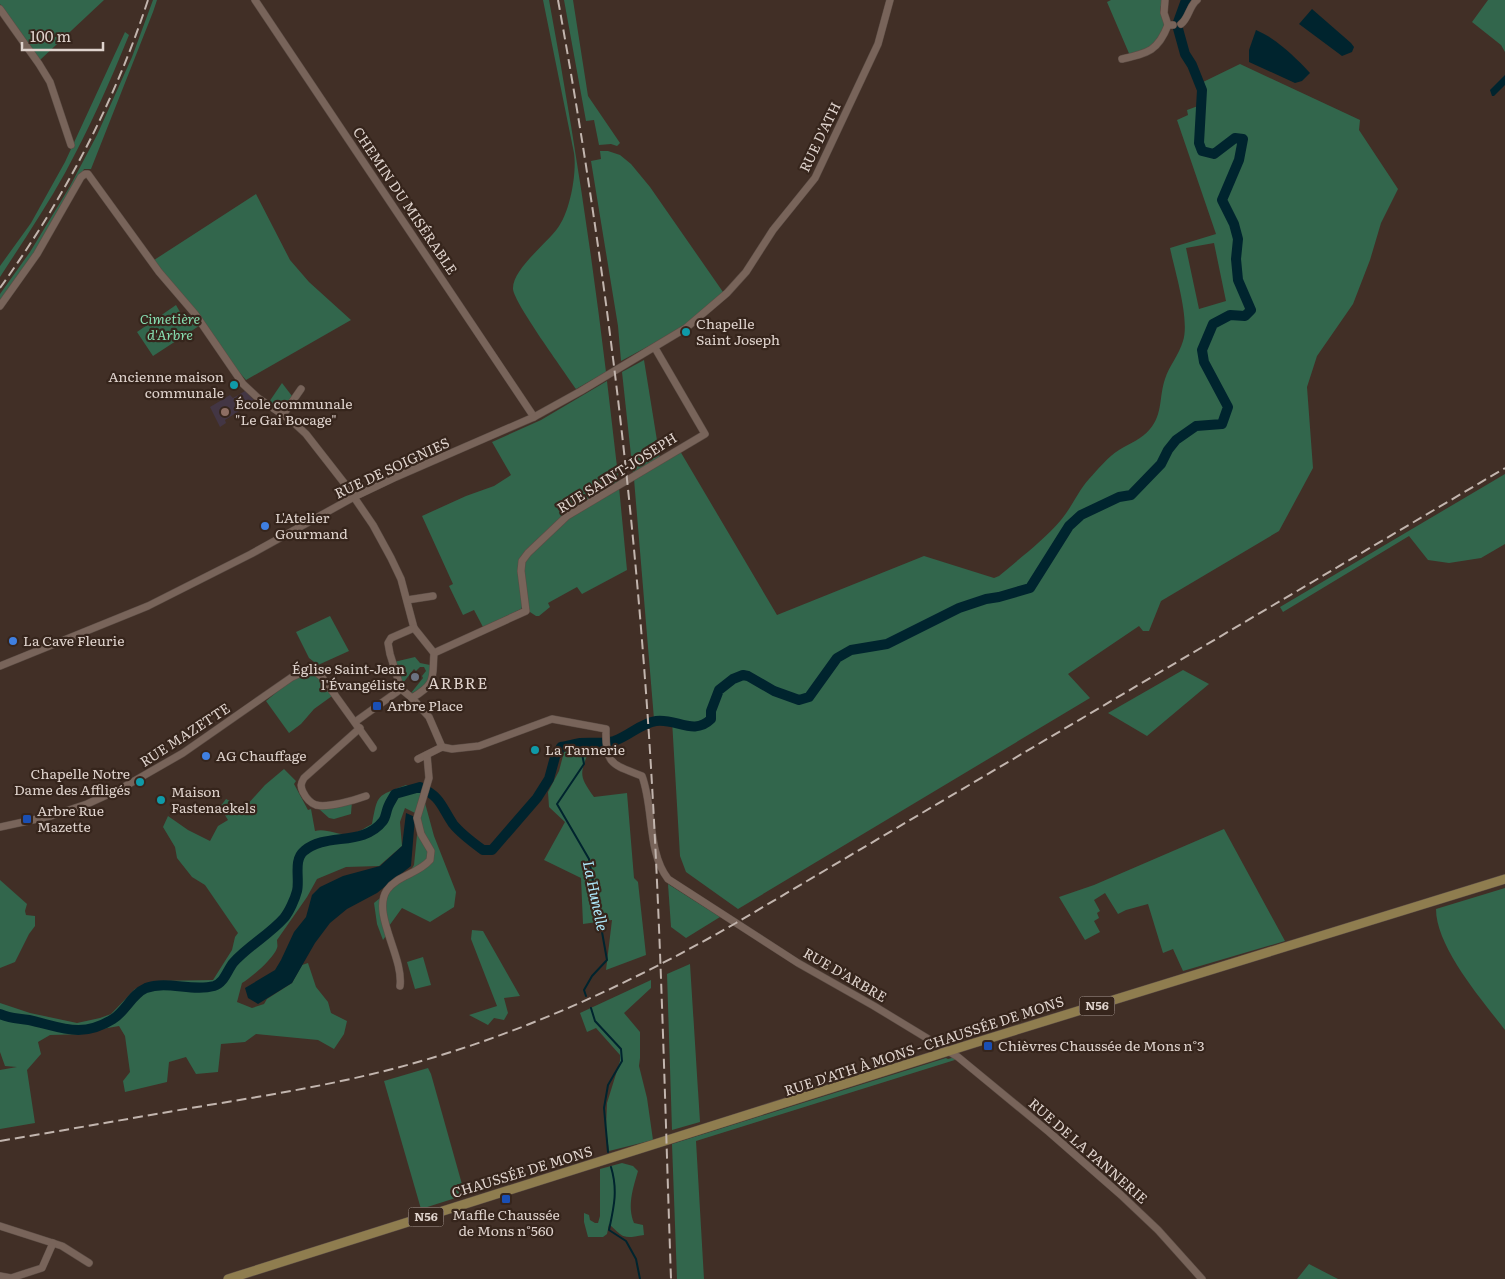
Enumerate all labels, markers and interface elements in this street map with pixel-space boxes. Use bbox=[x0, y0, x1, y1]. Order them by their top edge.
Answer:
scale bar bbox=[22, 20, 104, 52]
text: 100 m bbox=[30, 24, 71, 47]
street label: RUE D'ATH bbox=[793, 98, 845, 175]
street label: CHEMIN DU MISÉRABLE bbox=[349, 123, 463, 278]
park label: Cimetière d'Arbre bbox=[140, 308, 201, 344]
place label: Chapelle Saint Joseph bbox=[696, 313, 780, 349]
marker: Chapelle Saint Joseph bbox=[680, 326, 692, 338]
place label: Ancienne maison communale bbox=[108, 366, 224, 402]
marker: Ancienne maison communale bbox=[228, 379, 240, 391]
place label: École communale "Le Gai Bocage" bbox=[235, 393, 353, 429]
marker: École communale "Le Gai Bocage" bbox=[219, 406, 231, 418]
street label: RUE SAINT-JOSEPH bbox=[553, 427, 680, 517]
street label: RUE DE SOIGNIES bbox=[331, 432, 452, 503]
place label: L'Atelier Gourmand bbox=[275, 507, 348, 543]
marker: L'Atelier Gourmand bbox=[259, 520, 271, 532]
place label: La Cave Fleurie bbox=[23, 630, 124, 650]
marker: La Cave Fleurie bbox=[7, 635, 19, 647]
place label: Église Saint-Jean l'Évangéliste bbox=[292, 658, 405, 694]
district label: ARBRE bbox=[428, 670, 488, 694]
marker: Église Saint-Jean l'Évangéliste bbox=[409, 671, 421, 683]
place label: Arbre Place bbox=[387, 695, 463, 715]
street label: RUE MAZETTE bbox=[135, 697, 234, 771]
marker: Arbre Place bbox=[371, 700, 383, 712]
place label: La Tannerie bbox=[545, 739, 625, 759]
marker: La Tannerie bbox=[529, 744, 541, 756]
place label: AG Chauffage bbox=[216, 745, 307, 765]
marker: AG Chauffage bbox=[200, 750, 212, 762]
place label: Chapelle Notre Dame des Affligés bbox=[14, 763, 130, 799]
marker: Chapelle Notre Dame des Affligés bbox=[134, 776, 146, 788]
place label: Maison Fastenaekels bbox=[171, 781, 256, 817]
marker: Maison Fastenaekels bbox=[155, 794, 167, 806]
place label: Arbre Rue Mazette bbox=[37, 800, 104, 836]
marker: Arbre Rue Mazette bbox=[21, 813, 33, 825]
water label: La Hunelle bbox=[578, 858, 615, 933]
street label: RUE D'ARBRE bbox=[800, 942, 891, 1006]
street label: RUE D'ATH À MONS - CHAUSSÉE DE MONS bbox=[781, 990, 1066, 1100]
road number: N56 bbox=[1080, 996, 1114, 1016]
place label: Chièvres Chaussée de Mons n°3 bbox=[998, 1035, 1205, 1055]
marker: Chièvres Chaussée de Mons n°3 bbox=[982, 1040, 994, 1052]
street label: RUE DE LA PANNERIE bbox=[1025, 1093, 1153, 1208]
street label: CHAUSSÉE DE MONS bbox=[449, 1140, 595, 1202]
marker: Maffle Chaussée de Mons n°560 bbox=[500, 1193, 512, 1205]
place label: Maffle Chaussée de Mons n°560 bbox=[452, 1204, 560, 1240]
road number: N56 bbox=[408, 1208, 444, 1226]

